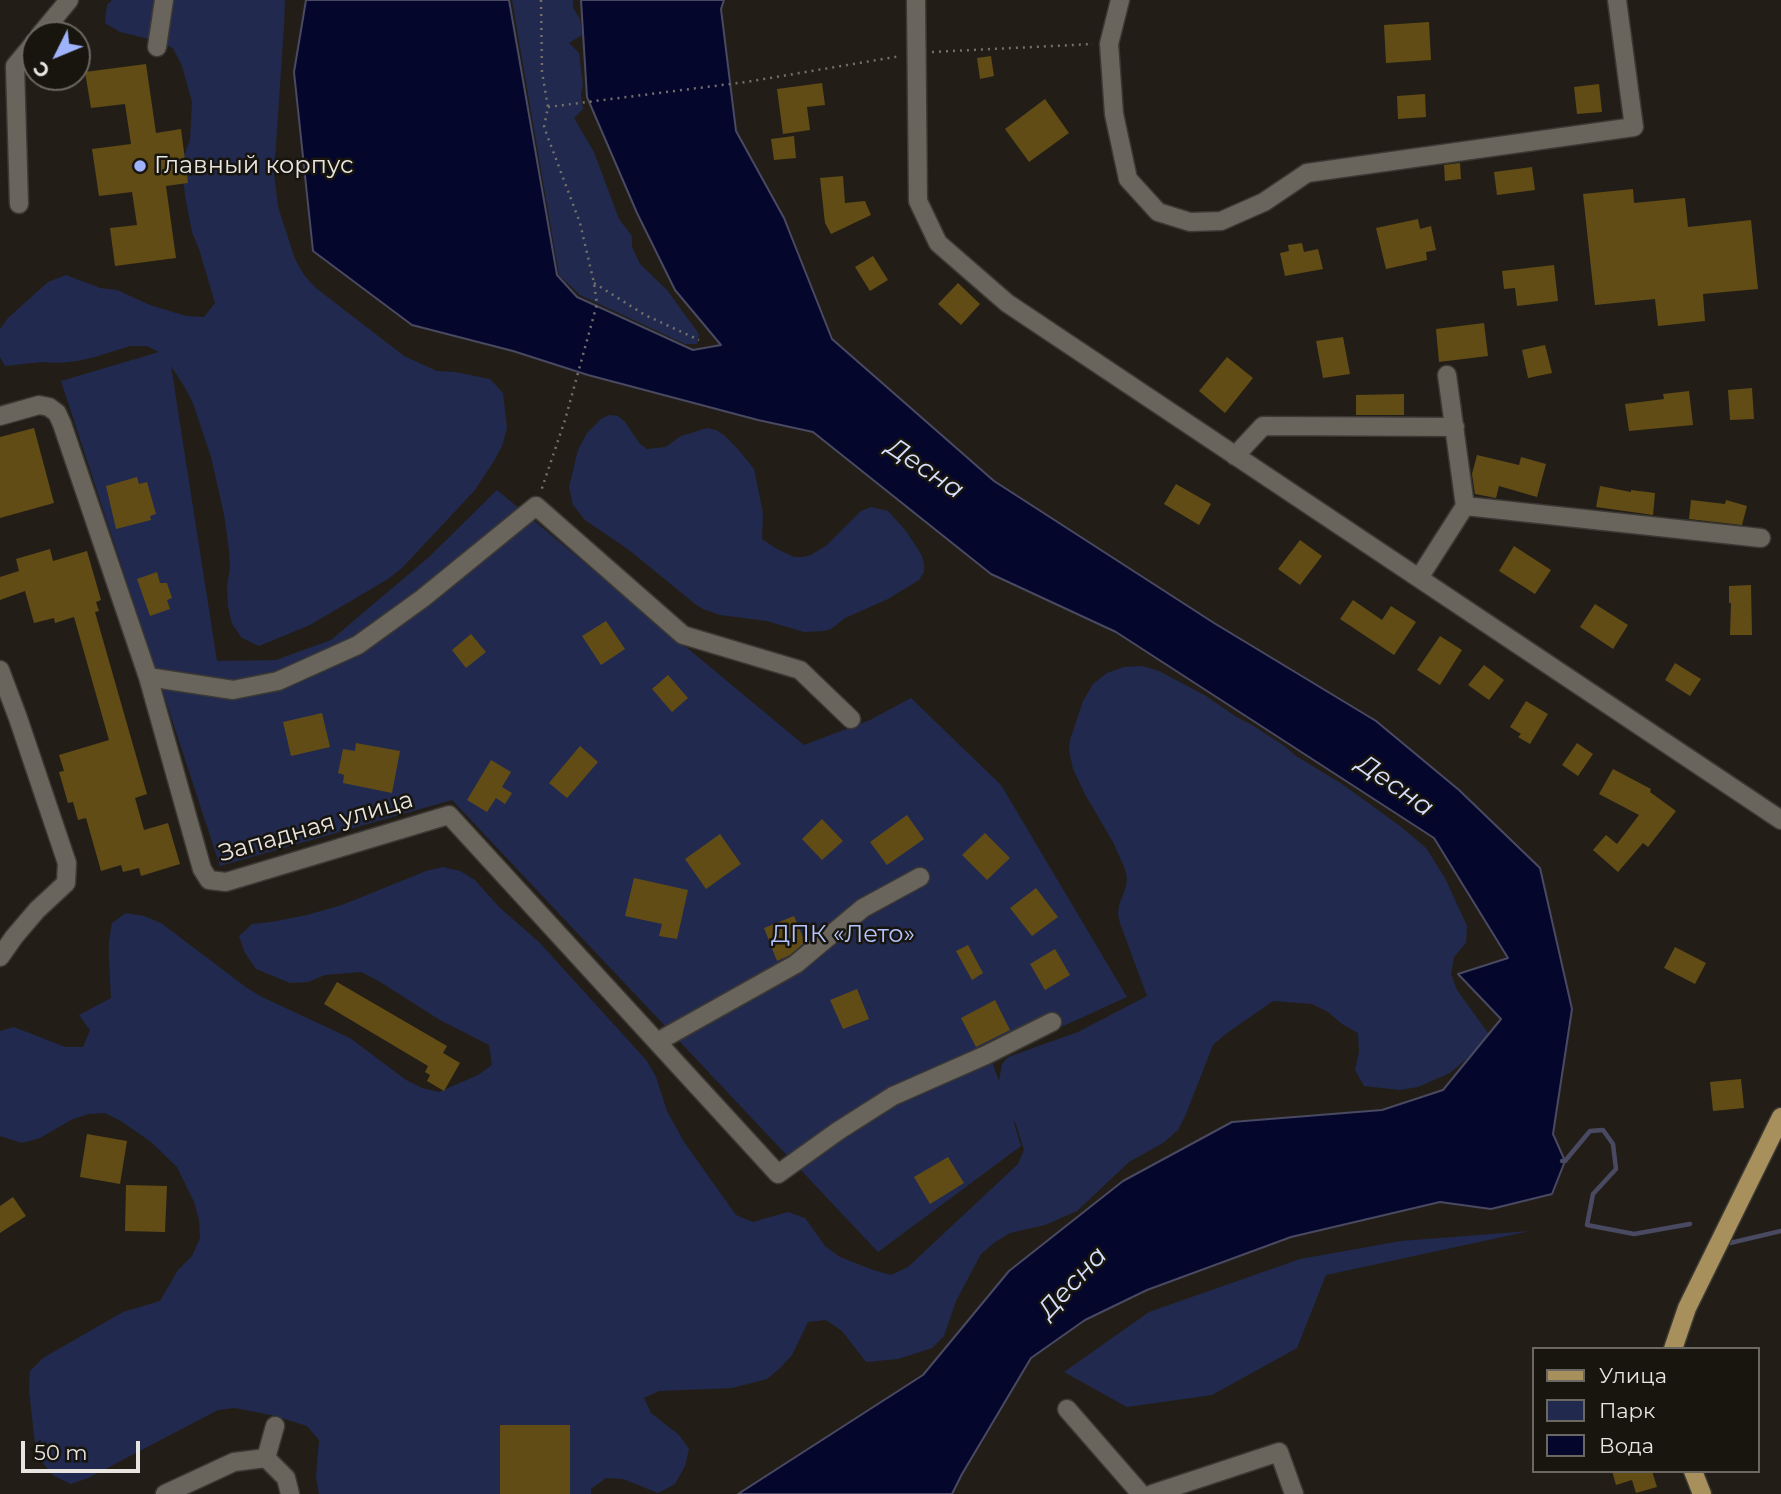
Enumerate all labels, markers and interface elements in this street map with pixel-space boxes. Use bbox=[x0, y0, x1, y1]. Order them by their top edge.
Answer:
north arrow bbox=[21, 21, 91, 91]
text: С bbox=[29, 56, 55, 82]
place label: Главный корпус bbox=[154, 152, 354, 180]
marker: Главный корпус bbox=[132, 158, 148, 174]
water label: Десна bbox=[880, 432, 970, 506]
water label: Десна bbox=[1350, 748, 1440, 824]
street label: Западная улица bbox=[216, 786, 416, 868]
park label: ДПК «Лето» bbox=[771, 921, 915, 949]
water label: Десна bbox=[1032, 1241, 1114, 1325]
legend bbox=[1532, 1347, 1760, 1473]
text: Улица bbox=[1599, 1363, 1667, 1388]
text: Парк bbox=[1599, 1398, 1655, 1423]
scale bar bbox=[24, 1428, 144, 1472]
text: Вода bbox=[1599, 1433, 1654, 1458]
text: 50 m bbox=[34, 1440, 88, 1465]

